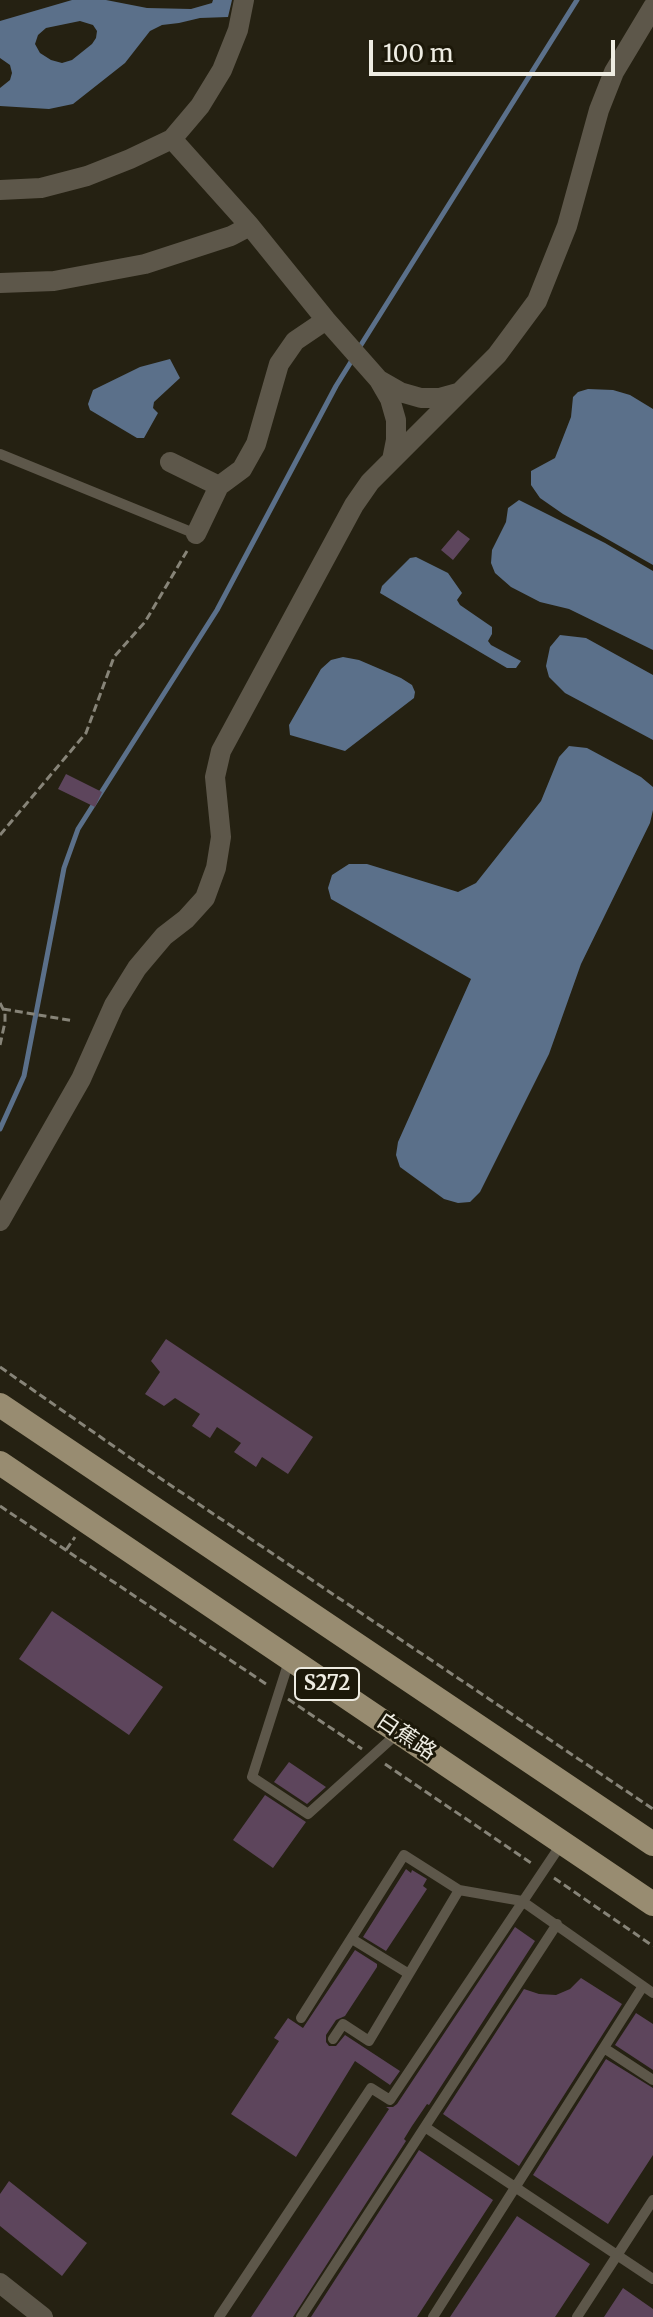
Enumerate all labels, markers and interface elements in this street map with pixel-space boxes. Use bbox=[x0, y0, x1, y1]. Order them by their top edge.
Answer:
scale bar bbox=[373, 24, 619, 74]
text: 100 m bbox=[383, 38, 453, 69]
road number: S272 bbox=[295, 1668, 359, 1700]
street label: 白蕉路 bbox=[371, 1708, 441, 1766]

